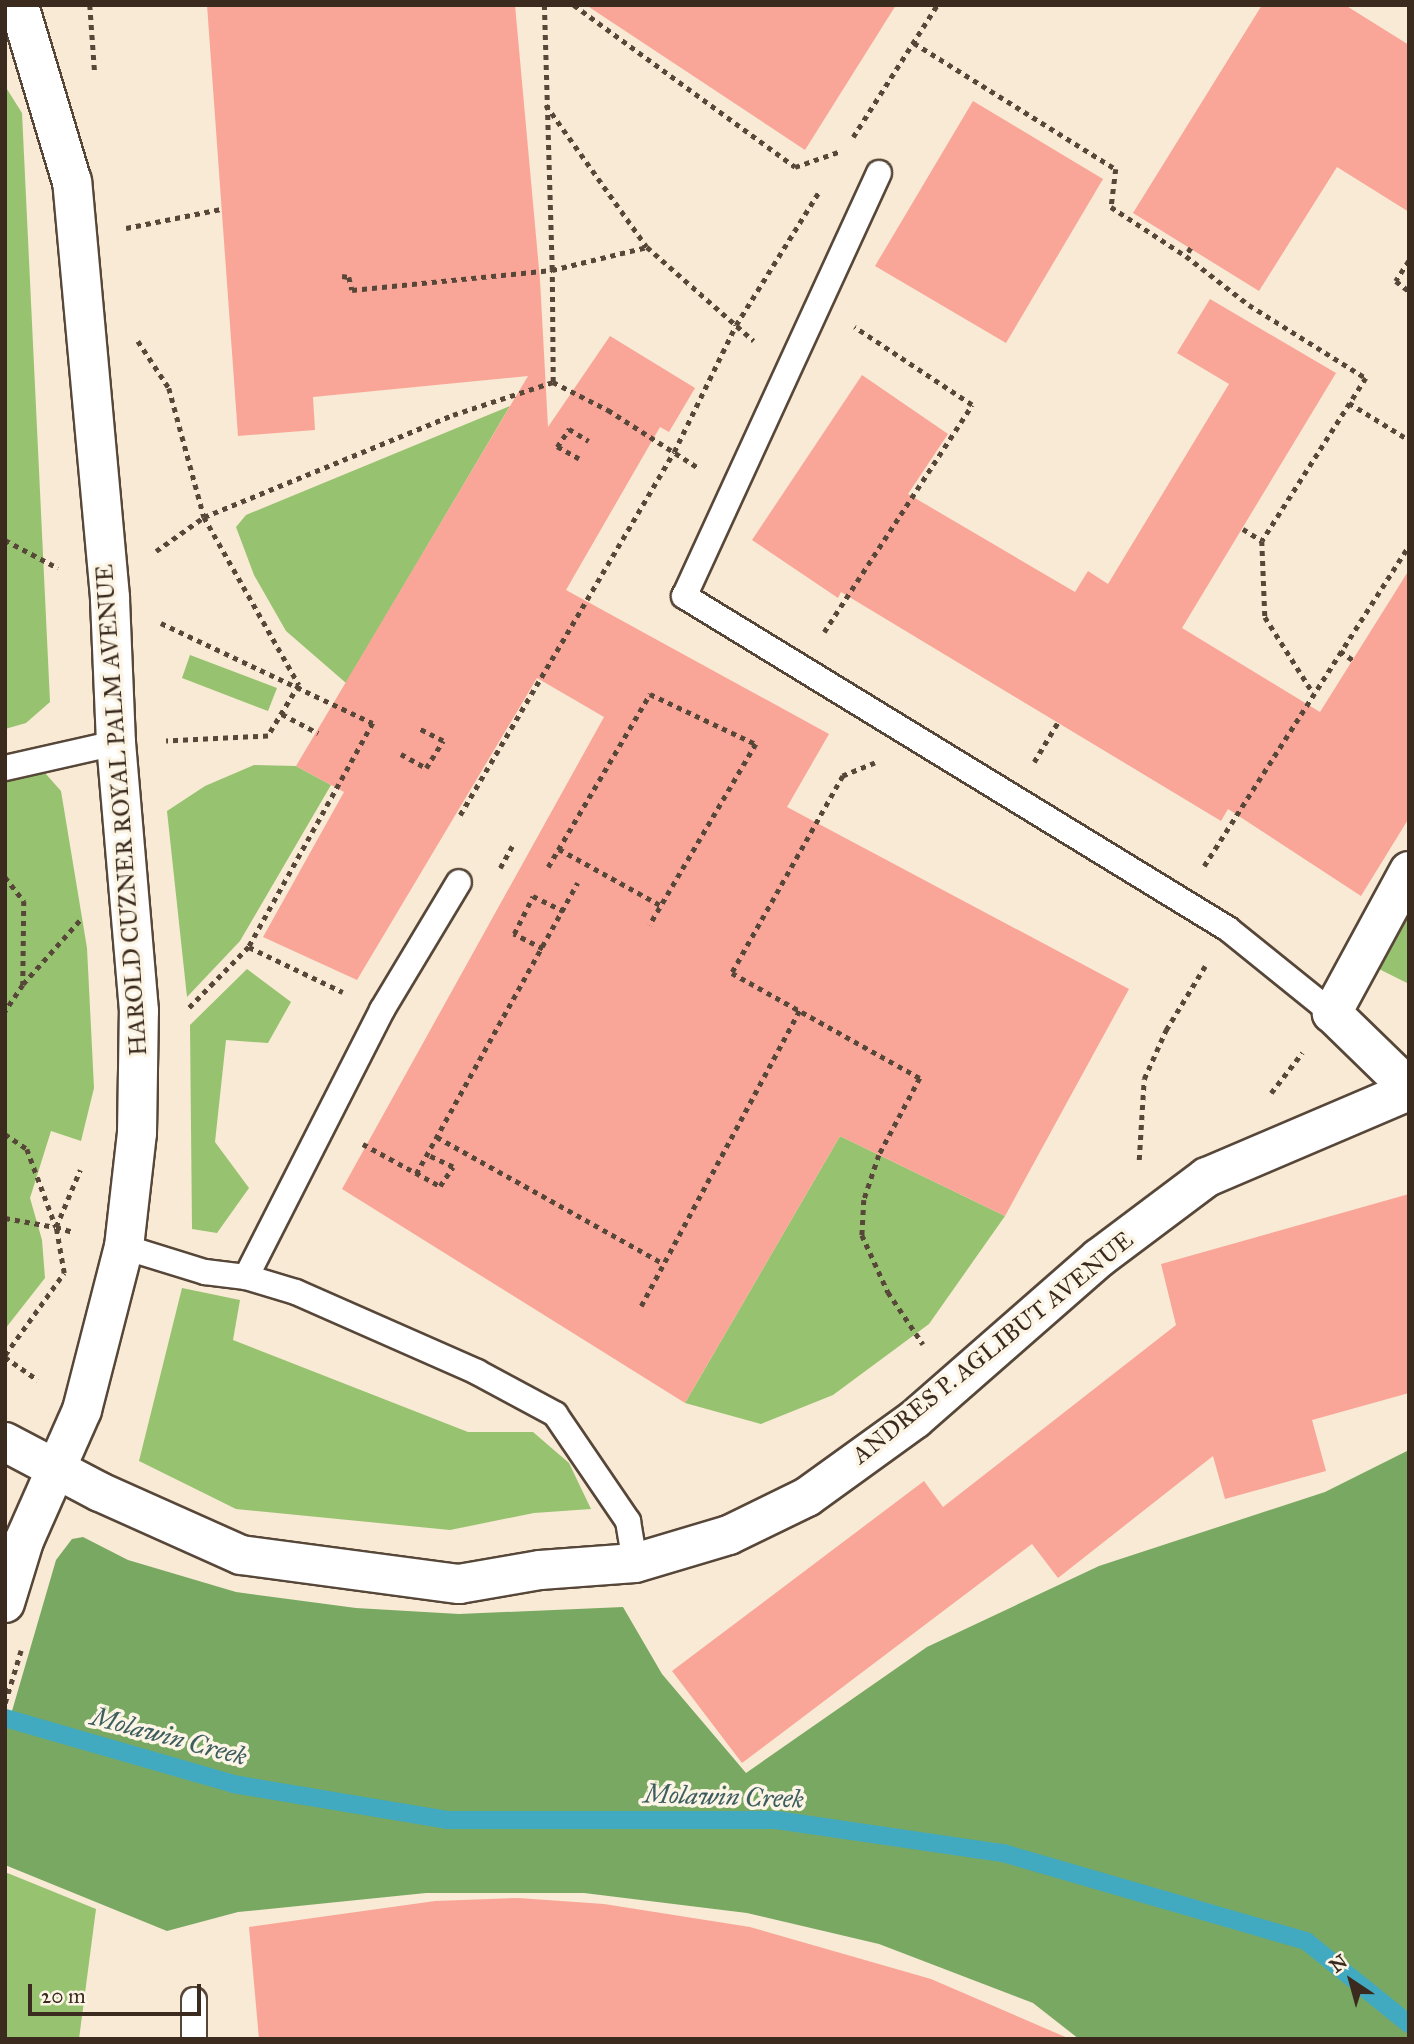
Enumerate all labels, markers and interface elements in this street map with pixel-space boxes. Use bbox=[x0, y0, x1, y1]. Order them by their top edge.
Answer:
street label: HAROLD CUZNER ROYAL PALM AVENUE bbox=[90, 563, 154, 1057]
street label: ANDRES P. AGLIBUT AVENUE bbox=[847, 1226, 1139, 1470]
water label: Molawin Creek bbox=[88, 1701, 250, 1773]
water label: Molawin Creek bbox=[644, 1779, 804, 1815]
north arrow bbox=[1316, 1946, 1386, 2016]
text: N bbox=[1325, 1950, 1352, 1978]
scale bar bbox=[32, 1970, 205, 2014]
text: 20 m bbox=[41, 1983, 86, 2009]

